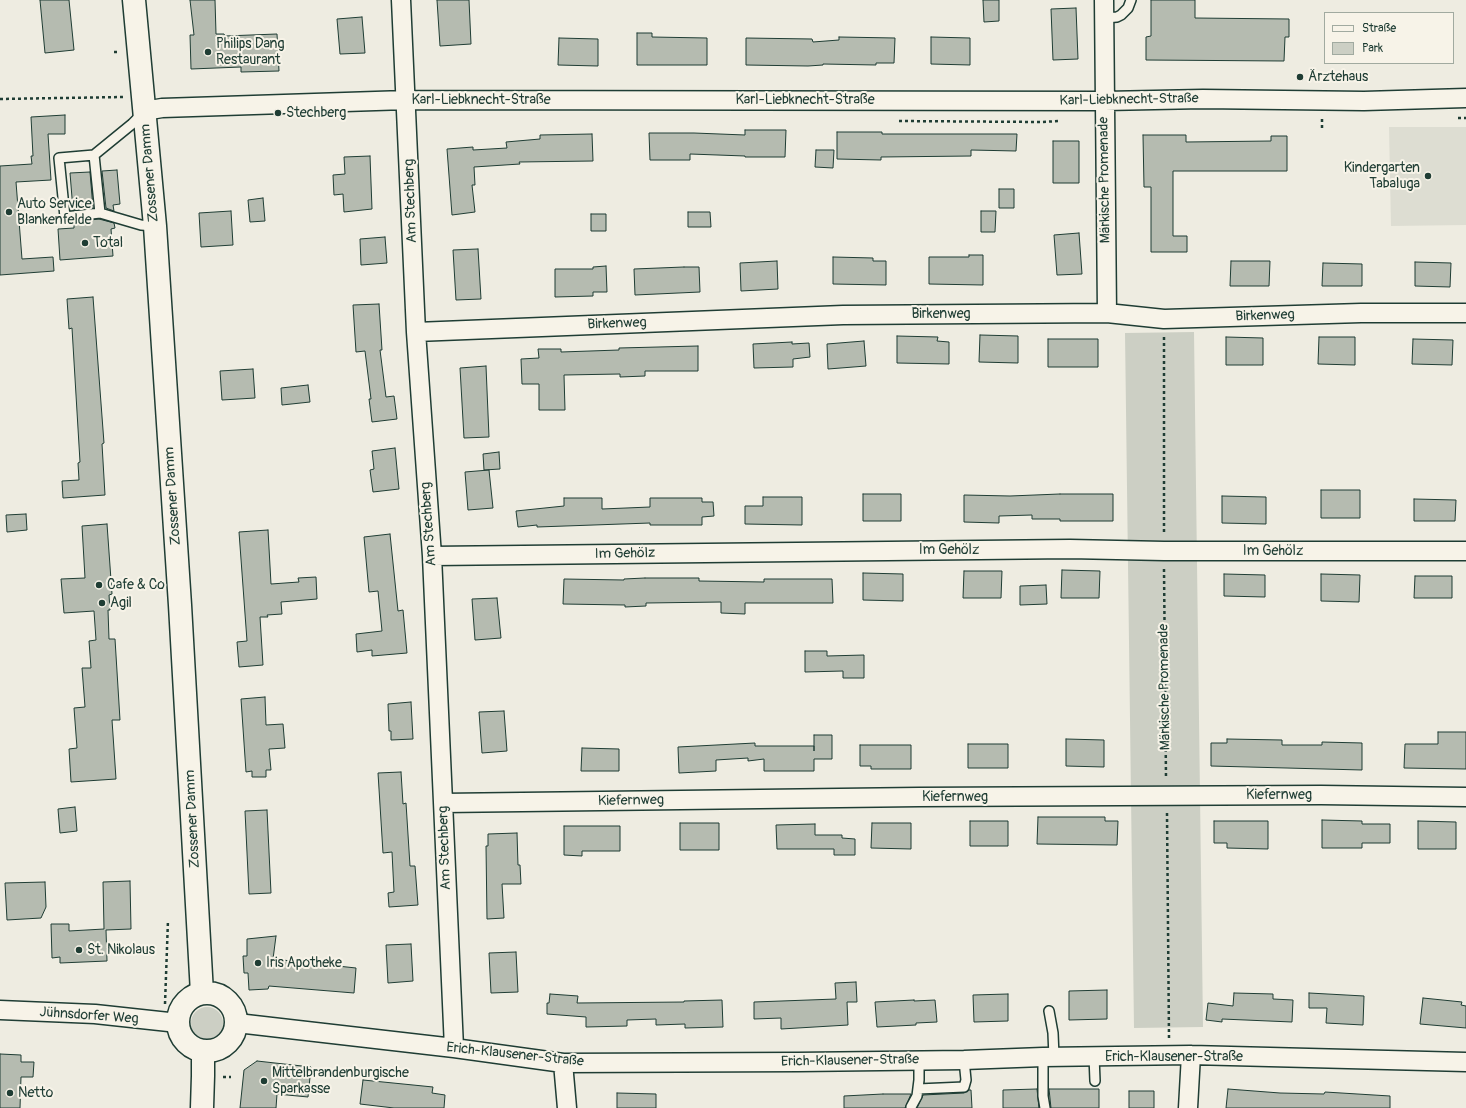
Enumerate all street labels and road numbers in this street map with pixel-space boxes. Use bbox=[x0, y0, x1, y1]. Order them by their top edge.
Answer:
street label: Karl-Liebknecht-Straße bbox=[1059, 90, 1199, 110]
street label: Karl-Liebknecht-Straße bbox=[411, 92, 551, 108]
street label: Karl-Liebknecht-Straße bbox=[735, 92, 875, 108]
street label: Märkische Promenade bbox=[1095, 117, 1115, 243]
street label: Zossener Damm bbox=[137, 123, 163, 223]
street label: Am Stechberg bbox=[401, 158, 421, 244]
street label: Birkenweg bbox=[911, 306, 971, 322]
street label: Birkenweg bbox=[1235, 307, 1295, 325]
street label: Birkenweg bbox=[587, 315, 647, 333]
street label: Zossener Damm bbox=[161, 446, 185, 546]
street label: Am Stechberg bbox=[418, 481, 440, 567]
street label: Im Gehölz bbox=[919, 542, 979, 558]
street label: Im Gehölz bbox=[1243, 543, 1303, 559]
street label: Im Gehölz bbox=[595, 545, 655, 563]
street label: Märkische Promenade bbox=[1155, 624, 1175, 750]
street label: Zossener Damm bbox=[182, 769, 204, 869]
street label: Kiefernweg bbox=[1246, 787, 1312, 803]
street label: Kiefernweg bbox=[922, 789, 988, 805]
street label: Kiefernweg bbox=[598, 792, 664, 810]
street label: Am Stechberg bbox=[435, 805, 455, 891]
street label: Jühnsdorfer Weg bbox=[39, 1004, 139, 1028]
street label: Erich-Klausener-Straße bbox=[446, 1039, 584, 1071]
street label: Erich-Klausener-Straße bbox=[1105, 1049, 1243, 1065]
street label: Erich-Klausener-Straße bbox=[781, 1051, 919, 1071]

